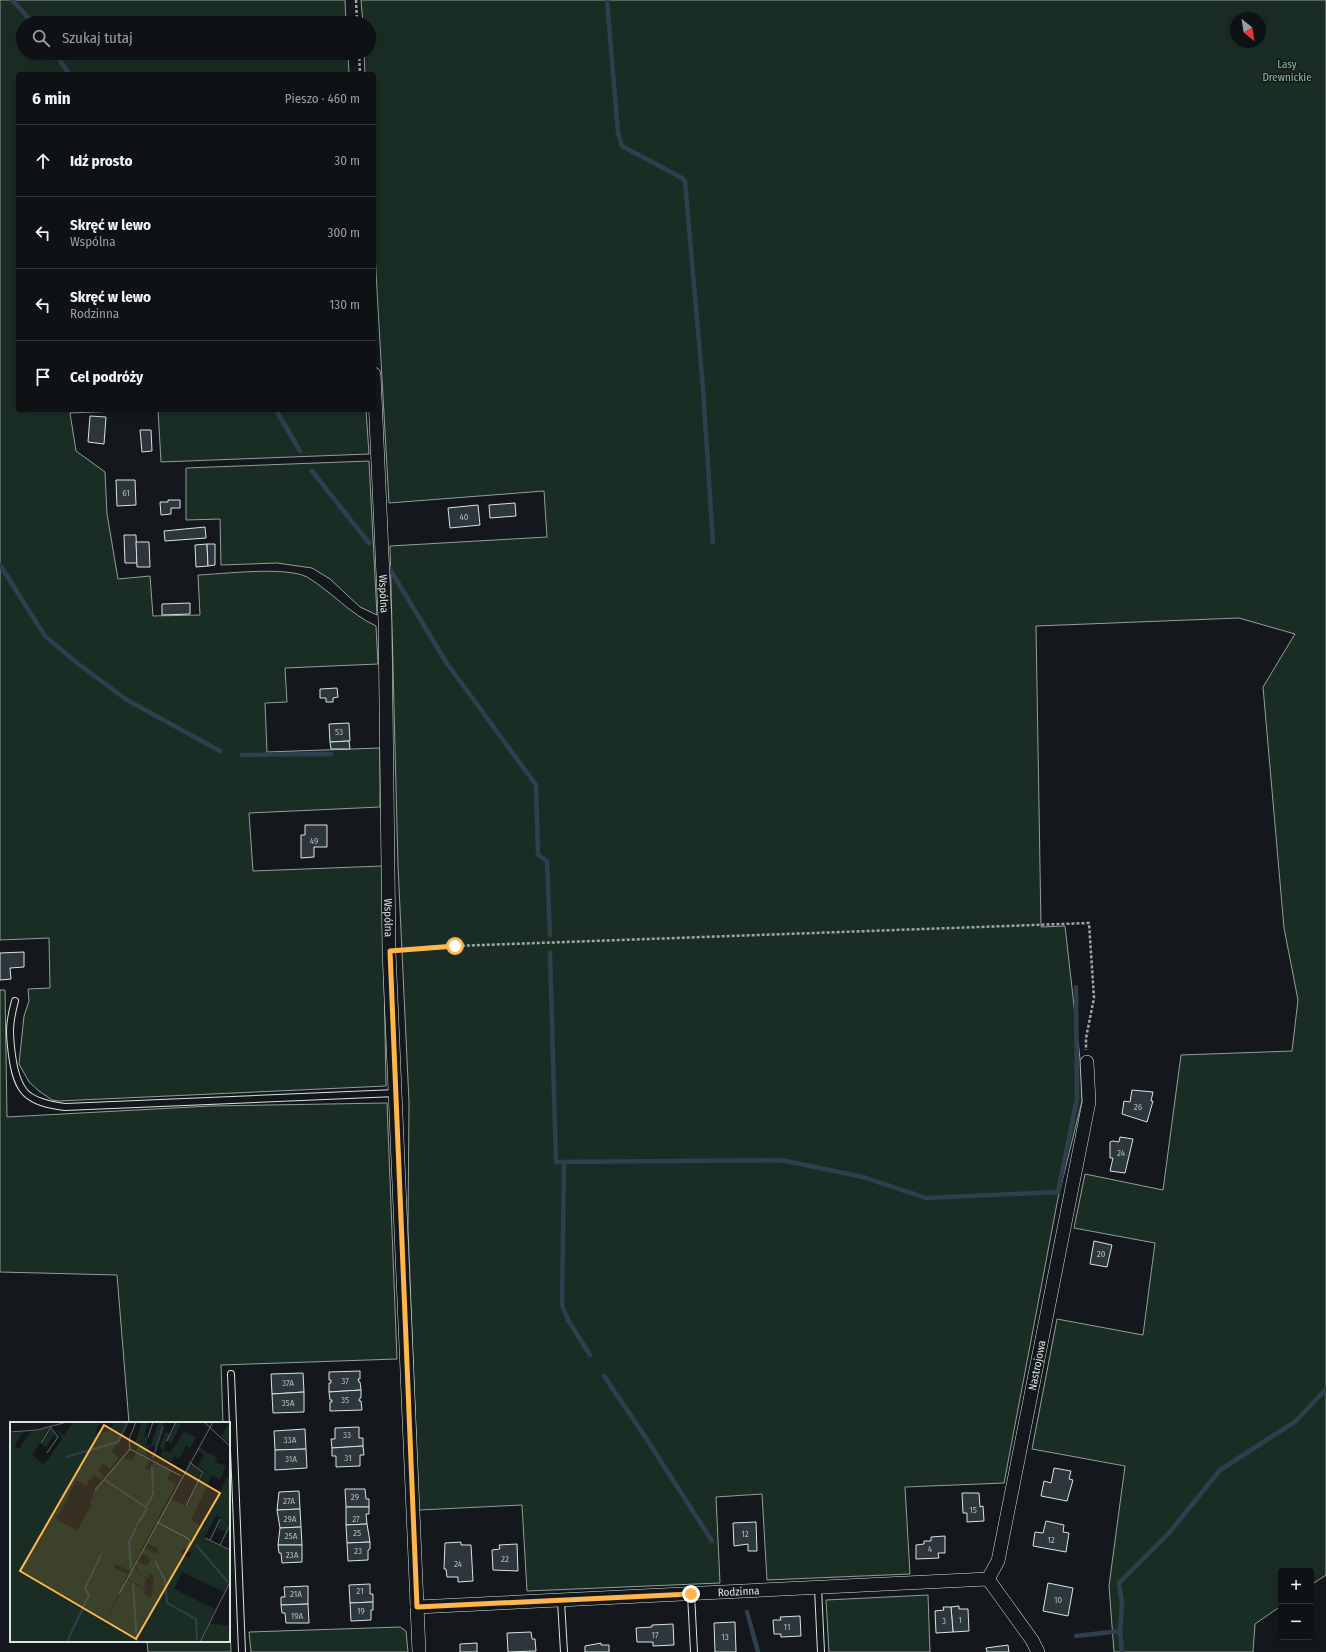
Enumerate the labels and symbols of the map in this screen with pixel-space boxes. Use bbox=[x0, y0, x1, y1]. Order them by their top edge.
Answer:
north arrow bbox=[1230, 12, 1266, 48]
park label: Lasy Drewnickie bbox=[1262, 58, 1312, 84]
house number: 61 bbox=[122, 488, 130, 498]
house number: 40 bbox=[459, 512, 469, 522]
street label: Wspólna bbox=[376, 574, 391, 613]
house number: 53 bbox=[335, 727, 343, 737]
house number: 49 bbox=[310, 836, 318, 846]
street label: Wspólna bbox=[382, 898, 395, 937]
route start bbox=[446, 937, 464, 955]
house number: 26 bbox=[1134, 1102, 1143, 1112]
house number: 24 bbox=[1117, 1148, 1126, 1158]
house number: 20 bbox=[1097, 1249, 1106, 1259]
street label: Nastrojowa bbox=[1025, 1339, 1048, 1392]
house number: 37 bbox=[341, 1376, 349, 1386]
house number: 37A bbox=[282, 1378, 294, 1388]
house number: 35 bbox=[341, 1395, 349, 1405]
house number: 35A bbox=[282, 1398, 295, 1408]
inset map bbox=[10, 1422, 230, 1642]
house number: 33 bbox=[343, 1430, 351, 1440]
house number: 33A bbox=[284, 1435, 297, 1445]
house number: 31 bbox=[344, 1453, 352, 1463]
house number: 31A bbox=[285, 1454, 297, 1464]
house number: 29 bbox=[351, 1492, 359, 1502]
house number: 27A bbox=[283, 1496, 295, 1506]
house number: 15 bbox=[969, 1505, 977, 1515]
house number: 29A bbox=[284, 1514, 297, 1524]
house number: 27 bbox=[352, 1514, 360, 1524]
house number: 25 bbox=[353, 1528, 361, 1538]
house number: 12 bbox=[741, 1529, 749, 1539]
house number: 25A bbox=[285, 1531, 298, 1541]
house number: 12 bbox=[1047, 1535, 1055, 1545]
house number: 4 bbox=[928, 1544, 933, 1554]
house number: 23 bbox=[354, 1546, 362, 1556]
house number: 23A bbox=[286, 1550, 299, 1560]
house number: 22 bbox=[501, 1554, 509, 1564]
house number: 24 bbox=[454, 1559, 463, 1569]
street label: Rodzinna bbox=[717, 1584, 760, 1599]
route end bbox=[682, 1585, 700, 1603]
house number: 21 bbox=[356, 1586, 364, 1596]
house number: 21A bbox=[290, 1589, 302, 1599]
house number: 10 bbox=[1054, 1595, 1062, 1605]
house number: 19 bbox=[357, 1606, 365, 1616]
house number: 19A bbox=[291, 1611, 304, 1621]
house number: 1 bbox=[958, 1615, 962, 1625]
house number: 3 bbox=[942, 1616, 946, 1626]
house number: 11 bbox=[784, 1622, 790, 1632]
house number: 17 bbox=[651, 1630, 659, 1640]
house number: 13 bbox=[721, 1632, 729, 1642]

